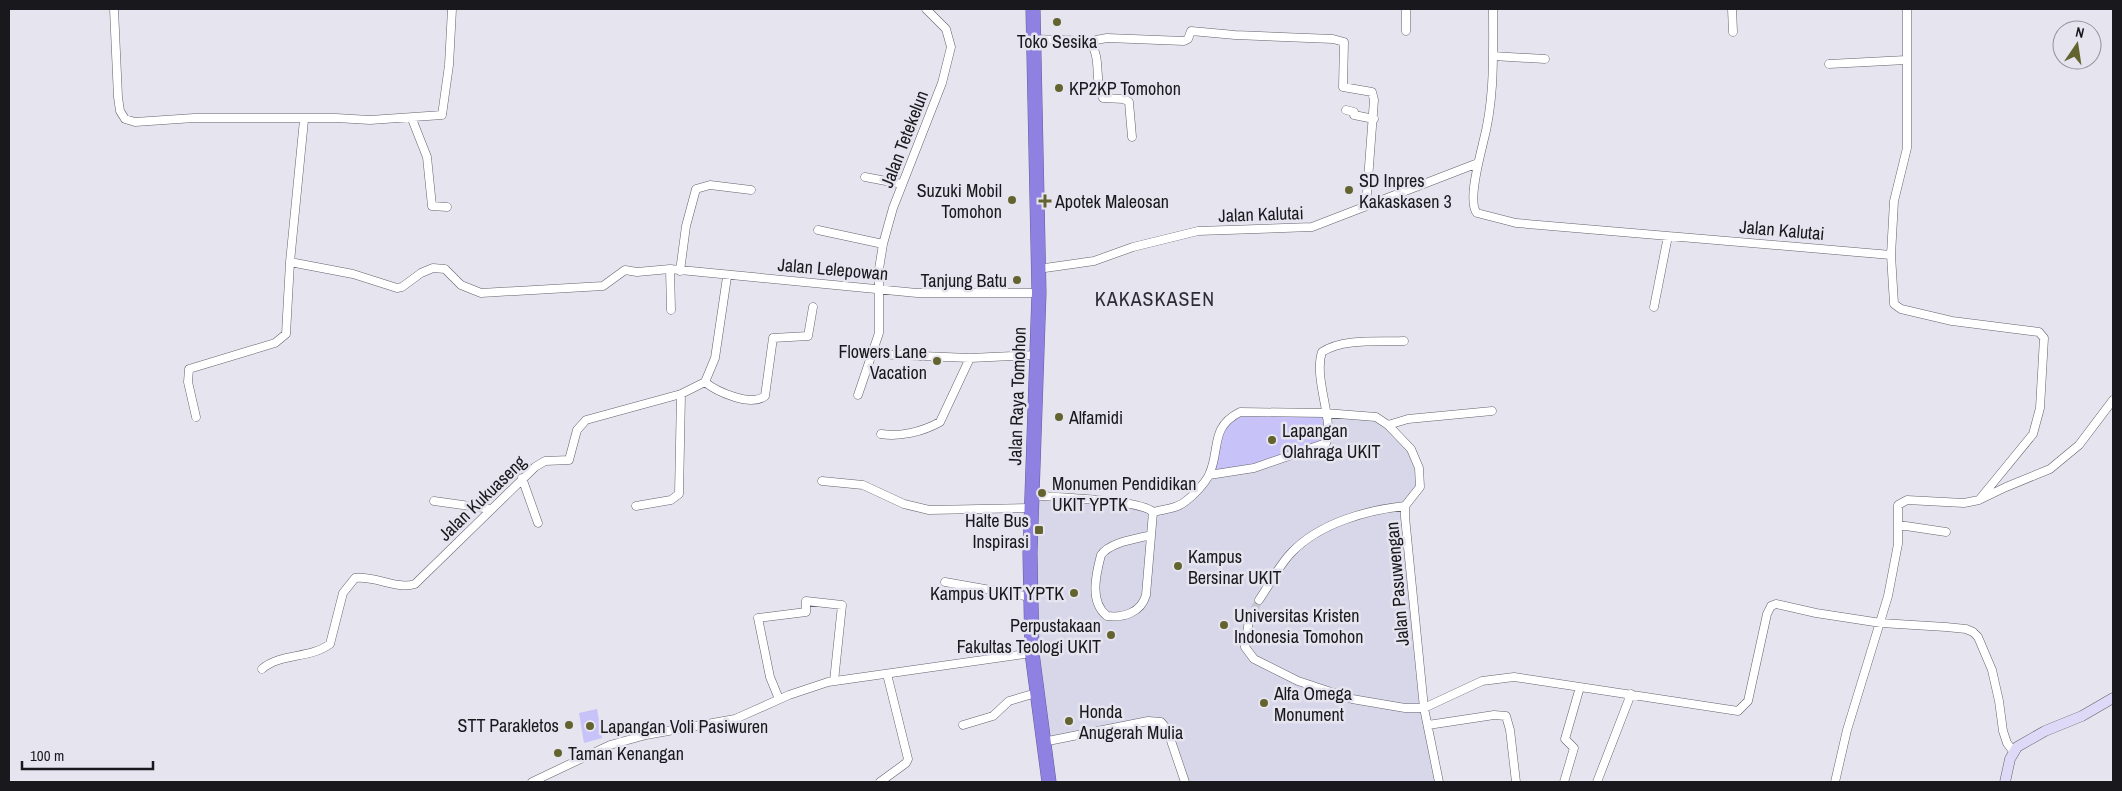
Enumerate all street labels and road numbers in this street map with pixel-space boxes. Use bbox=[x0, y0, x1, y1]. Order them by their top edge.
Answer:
street label: Jalan Tetekelun bbox=[874, 87, 934, 191]
street label: Jalan Kalutai bbox=[1218, 200, 1304, 228]
street label: Jalan Kalutai bbox=[1738, 214, 1826, 246]
street label: Jalan Lelepowan bbox=[777, 252, 889, 286]
street label: Jalan Raya Tomohon bbox=[1002, 326, 1032, 466]
street label: Jalan Kukuaseng bbox=[433, 449, 532, 546]
street label: Jalan Pasuwengan bbox=[1379, 521, 1415, 647]

